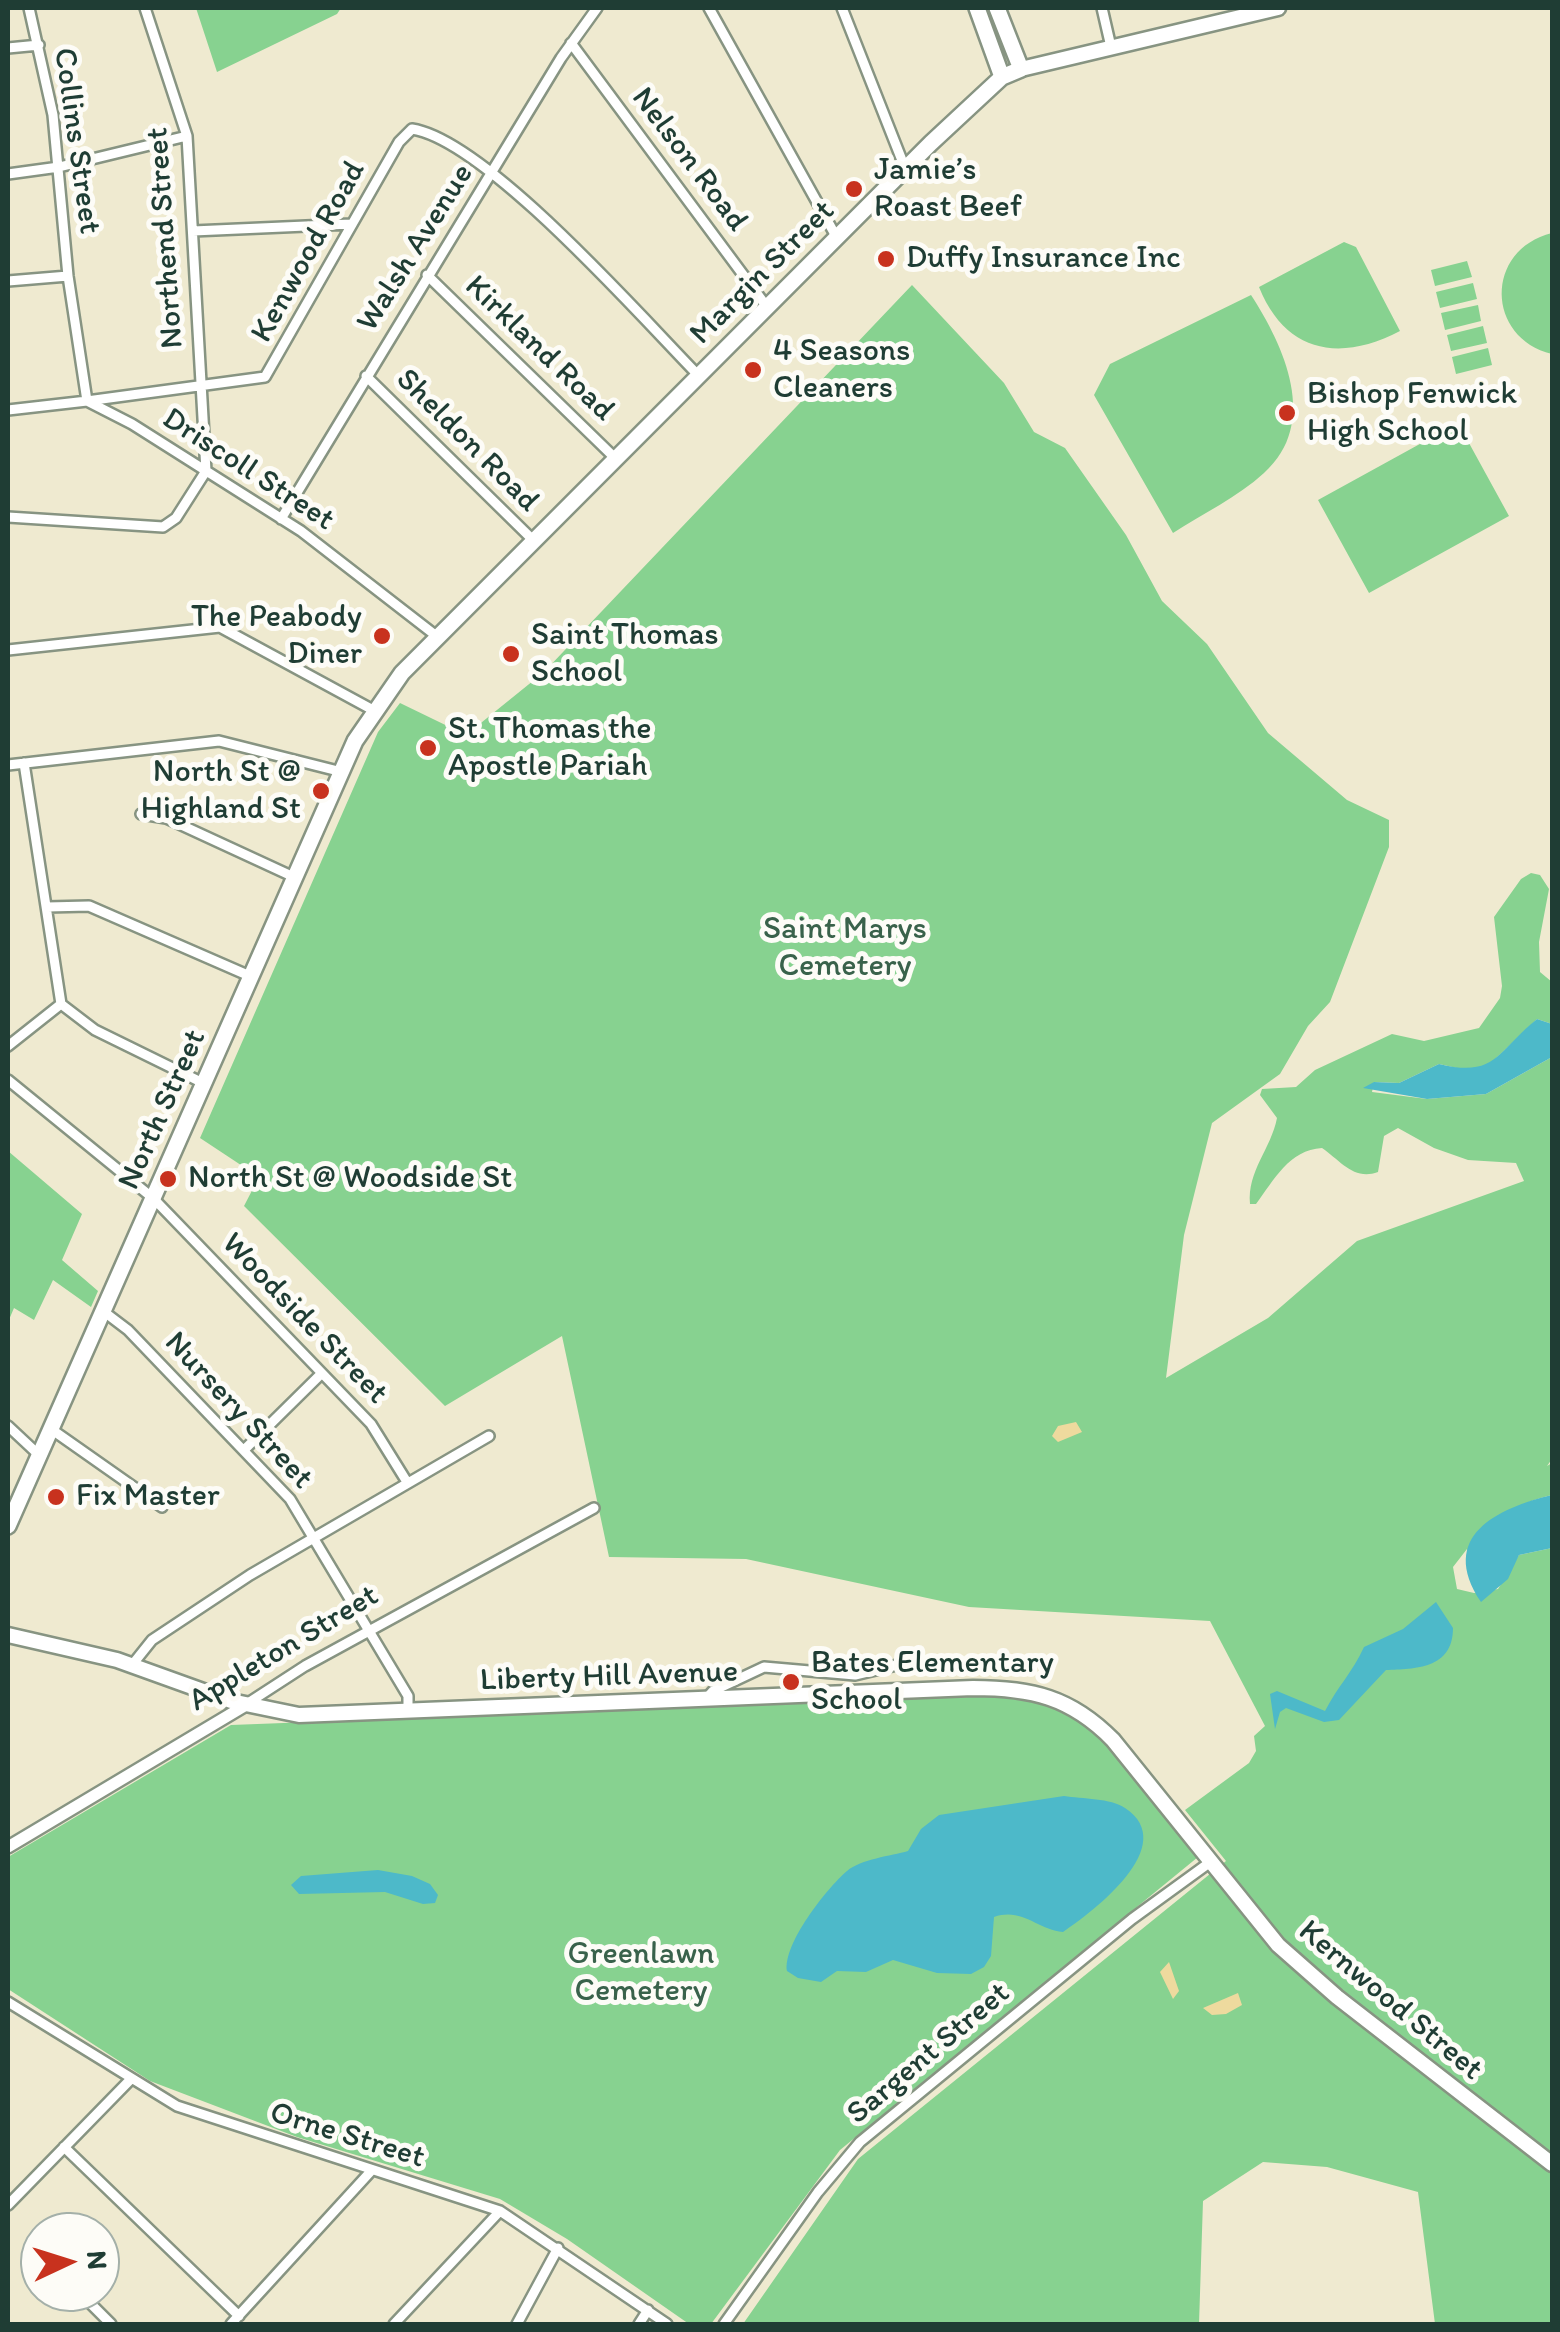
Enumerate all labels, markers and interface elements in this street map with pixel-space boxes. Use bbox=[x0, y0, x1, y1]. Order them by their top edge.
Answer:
street label: Collins Street bbox=[44, 46, 108, 236]
street label: Nelson Road bbox=[622, 80, 756, 240]
street label: Northend Street bbox=[139, 126, 193, 350]
place label: Jamie’s Roast Beef bbox=[874, 152, 1022, 227]
street label: Kenwood Road bbox=[243, 155, 375, 349]
street label: Walsh Avenue bbox=[349, 157, 483, 339]
marker: Jamie’s Roast Beef bbox=[843, 178, 865, 200]
street label: Margin Street bbox=[683, 193, 843, 353]
place label: Duffy Insurance Inc bbox=[906, 240, 1181, 278]
marker: Duffy Insurance Inc bbox=[875, 248, 897, 270]
street label: Kirkland Road bbox=[456, 268, 622, 430]
place label: 4 Seasons Cleaners bbox=[773, 333, 910, 408]
marker: 4 Seasons Cleaners bbox=[742, 359, 764, 381]
street label: Sheldon Road bbox=[387, 361, 547, 521]
place label: Bishop Fenwick High School bbox=[1307, 376, 1517, 451]
street label: Driscoll Street bbox=[155, 400, 341, 540]
marker: Bishop Fenwick High School bbox=[1276, 402, 1298, 424]
place label: The Peabody Diner bbox=[191, 599, 362, 674]
place label: Saint Thomas School bbox=[531, 617, 719, 692]
marker: The Peabody Diner bbox=[371, 625, 393, 647]
marker: Saint Thomas School bbox=[500, 643, 522, 665]
place label: St. Thomas the Apostle Pariah bbox=[448, 711, 651, 786]
marker: St. Thomas the Apostle Pariah bbox=[417, 737, 439, 759]
place label: North St @ Highland St bbox=[141, 754, 301, 829]
marker: North St @ Highland St bbox=[310, 780, 332, 802]
park label: Saint Marys Cemetery bbox=[763, 911, 927, 986]
street label: North Street bbox=[111, 1024, 215, 1196]
place label: North St @ Woodside St bbox=[188, 1160, 512, 1198]
marker: North St @ Woodside St bbox=[157, 1168, 179, 1190]
street label: Woodside Street bbox=[213, 1225, 395, 1413]
street label: Nursery Street bbox=[155, 1324, 321, 1498]
place label: Fix Master bbox=[76, 1478, 220, 1516]
marker: Fix Master bbox=[45, 1486, 67, 1508]
street label: Appleton Street bbox=[182, 1577, 386, 1721]
place label: Bates Elementary School bbox=[811, 1645, 1054, 1720]
street label: Liberty Hill Avenue bbox=[479, 1653, 739, 1701]
marker: Bates Elementary School bbox=[780, 1671, 802, 1693]
street label: Kernwood Street bbox=[1290, 1913, 1490, 2089]
park label: Greenlawn Cemetery bbox=[568, 1936, 714, 2011]
street label: Sargent Street bbox=[840, 1975, 1018, 2133]
street label: Orne Street bbox=[265, 2094, 429, 2178]
north arrow bbox=[20, 2212, 120, 2312]
text: N bbox=[80, 2249, 116, 2271]

